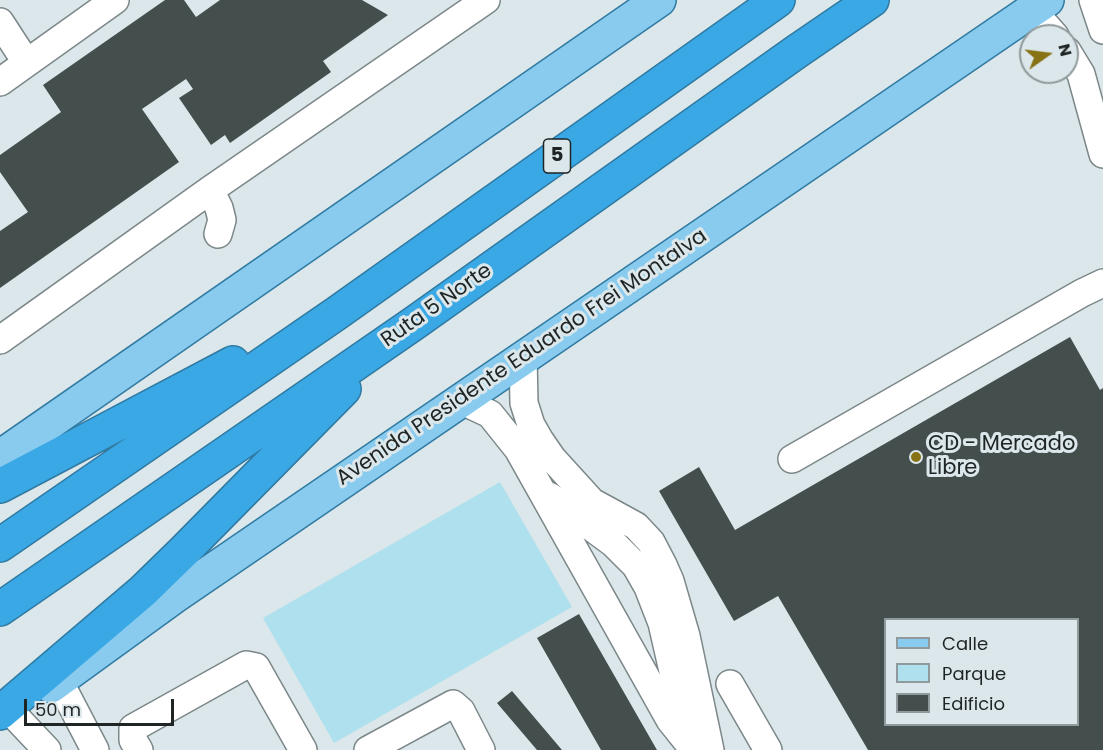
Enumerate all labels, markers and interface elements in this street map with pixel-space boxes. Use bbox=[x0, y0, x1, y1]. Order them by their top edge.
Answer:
north arrow bbox=[1019, 24, 1079, 84]
text: N bbox=[1052, 41, 1078, 59]
road number: 5 bbox=[544, 139, 570, 173]
street label: Avenida Presidente Eduardo Frei Montalva bbox=[332, 224, 712, 492]
street label: Ruta 5 Norte bbox=[377, 259, 497, 353]
place label: CD - Mercado Libre bbox=[928, 432, 1075, 482]
marker: CD - Mercado Libre bbox=[909, 450, 923, 464]
legend bbox=[884, 618, 1079, 726]
text: Calle bbox=[942, 631, 988, 656]
text: Parque bbox=[942, 661, 1006, 686]
scale bar bbox=[27, 687, 177, 725]
text: Edificio bbox=[942, 691, 1005, 716]
text: 50 m bbox=[35, 697, 81, 722]

